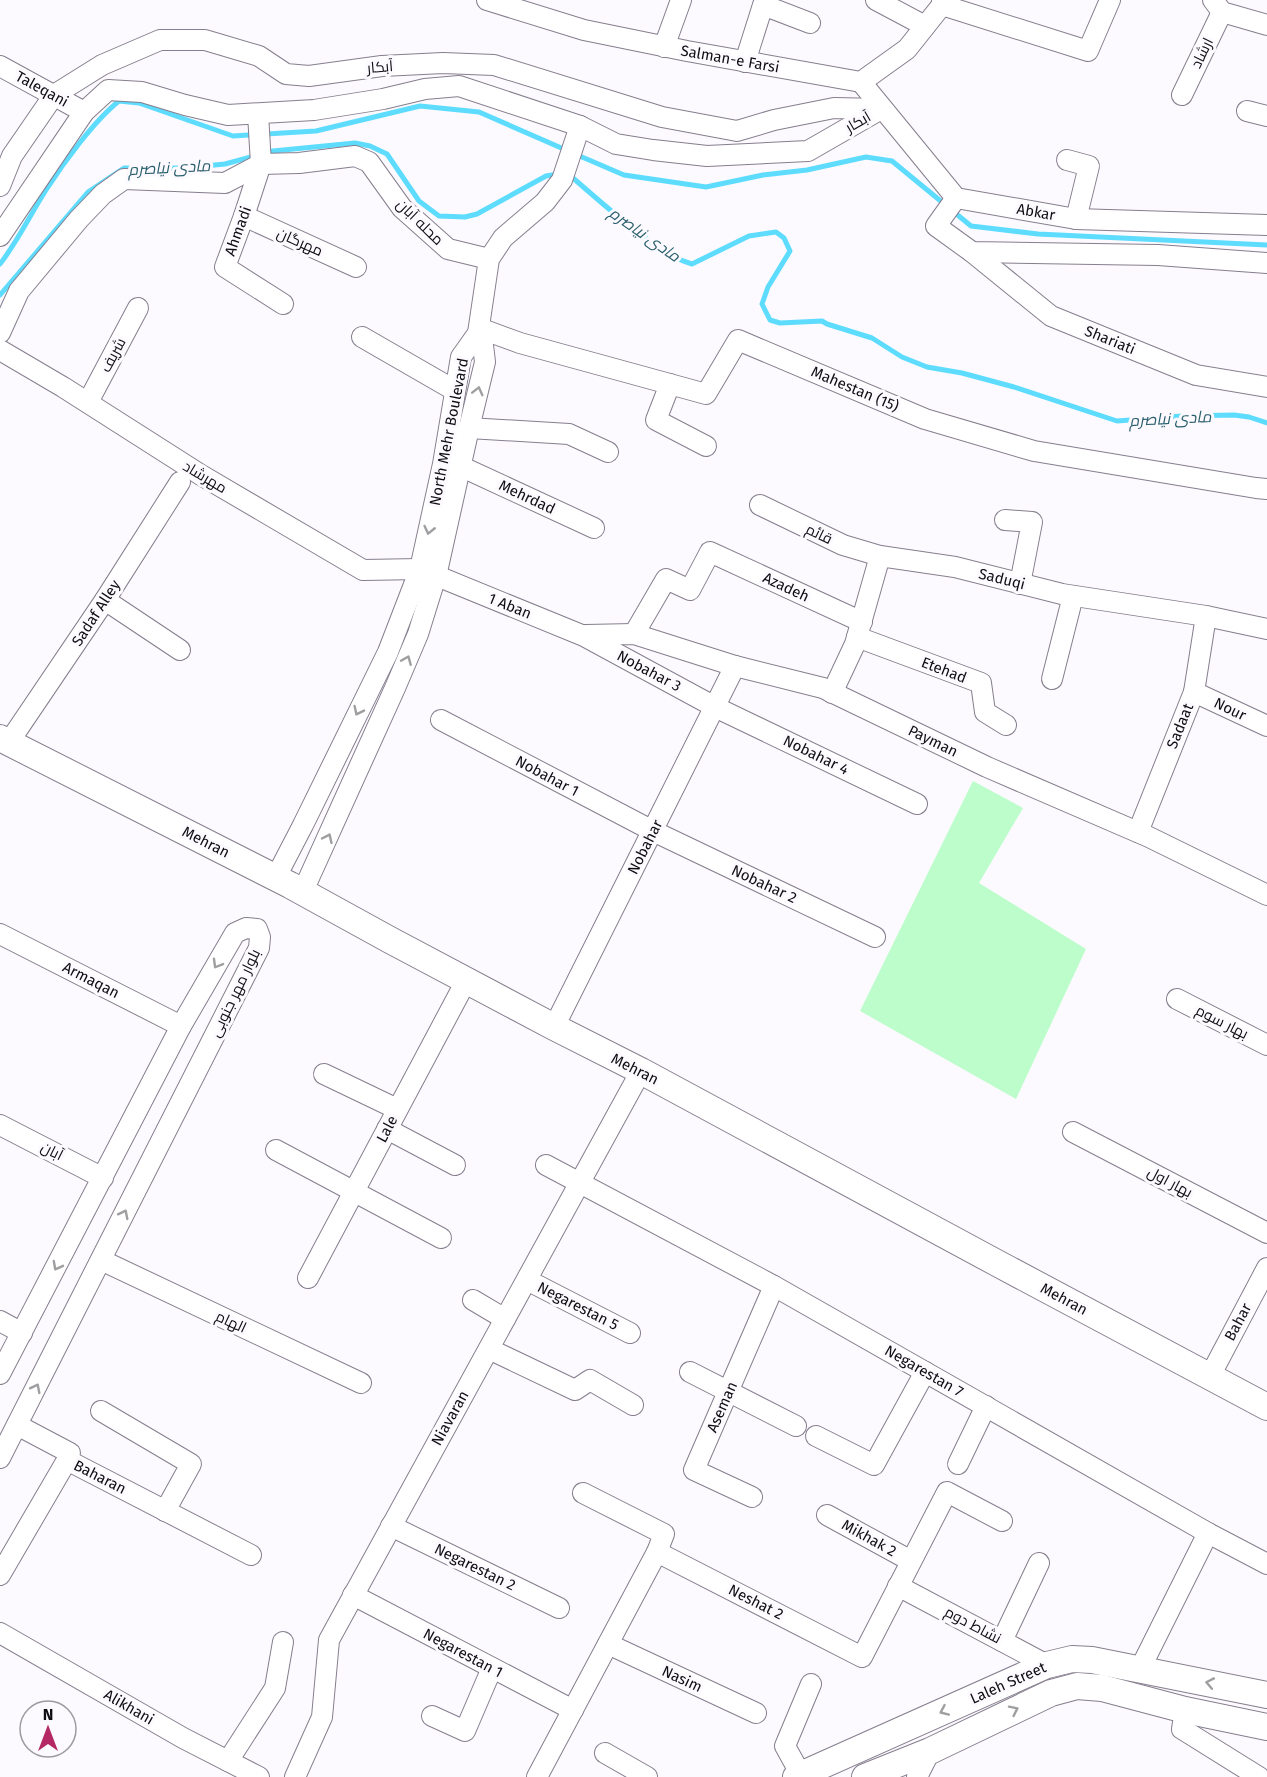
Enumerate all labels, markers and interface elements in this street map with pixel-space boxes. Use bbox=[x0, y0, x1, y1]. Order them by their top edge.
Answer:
street label: ارشاد bbox=[1187, 35, 1217, 71]
street label: Salman-e Farsi bbox=[679, 41, 781, 77]
street label: آبکار bbox=[365, 57, 394, 77]
street label: Taleqani bbox=[12, 67, 72, 111]
street label: آبکار bbox=[841, 108, 874, 137]
water label: مادی نیاصرم bbox=[126, 156, 211, 181]
street label: محله آبان bbox=[392, 195, 447, 249]
street label: Abkar bbox=[1015, 200, 1057, 224]
water label: مادی نیاصرم bbox=[604, 202, 684, 268]
street label: Ahmadi bbox=[221, 204, 255, 258]
street label: مهرگان bbox=[274, 224, 326, 261]
street label: Shariati bbox=[1082, 322, 1138, 358]
street label: شریف bbox=[96, 335, 130, 375]
street label: North Mehr Boulevard bbox=[426, 357, 472, 507]
street label: Mahestan (15) bbox=[808, 362, 902, 416]
one-way arrow bbox=[471, 386, 484, 396]
water label: مادی نیاصرم bbox=[1127, 407, 1212, 432]
street label: مهرشاد bbox=[179, 457, 230, 498]
street label: Mehrdad bbox=[496, 476, 558, 518]
street label: قائم bbox=[802, 520, 835, 549]
one-way arrow bbox=[423, 525, 436, 535]
street label: Saduqi bbox=[977, 565, 1027, 593]
street label: Azadeh bbox=[760, 568, 812, 606]
street label: Sadaf Alley bbox=[68, 576, 124, 649]
street label: 1 Aban bbox=[486, 589, 534, 623]
street label: Nobahar 3 bbox=[614, 647, 684, 695]
street label: Etehad bbox=[919, 653, 969, 687]
one-way arrow bbox=[400, 655, 412, 666]
street label: Nour bbox=[1211, 694, 1249, 725]
street label: Sadaat bbox=[1163, 700, 1197, 751]
one-way arrow bbox=[354, 705, 366, 716]
street label: Payman bbox=[905, 721, 961, 761]
street label: Nobahar 4 bbox=[780, 731, 852, 779]
street label: Nobahar 1 bbox=[512, 752, 582, 800]
street label: Nobahar bbox=[624, 817, 666, 877]
street label: Mehran bbox=[179, 822, 233, 862]
one-way arrow bbox=[320, 834, 332, 845]
street label: Nobahar 2 bbox=[728, 861, 800, 907]
street label: بلوار مهر جنوبی bbox=[206, 946, 265, 1040]
street label: Armaqan bbox=[60, 958, 122, 1002]
one-way arrow bbox=[213, 958, 224, 968]
street label: بهار سوم bbox=[1192, 1001, 1251, 1044]
street label: Mehran bbox=[608, 1049, 662, 1089]
street label: Lale bbox=[373, 1112, 401, 1146]
street label: آبان bbox=[37, 1138, 66, 1165]
street label: بهار اول bbox=[1144, 1163, 1196, 1202]
one-way arrow bbox=[117, 1209, 128, 1220]
one-way arrow bbox=[53, 1260, 64, 1270]
street label: Negarestan 5 bbox=[535, 1278, 621, 1334]
street label: Mehran bbox=[1037, 1279, 1091, 1319]
street label: Bahar bbox=[1221, 1300, 1255, 1344]
street label: الهام bbox=[212, 1307, 249, 1338]
street label: Negarestan 7 bbox=[882, 1341, 967, 1401]
street label: Aseman bbox=[703, 1379, 741, 1435]
one-way arrow bbox=[29, 1383, 41, 1394]
street label: Niavaran bbox=[428, 1387, 472, 1449]
street label: Baharan bbox=[71, 1456, 129, 1498]
street label: Mikhak 2 bbox=[839, 1516, 899, 1560]
street label: Negarestan 2 bbox=[431, 1540, 519, 1594]
street label: Neshat 2 bbox=[726, 1581, 786, 1623]
street label: نشاط دوم bbox=[941, 1603, 1004, 1648]
street label: Negarestan 1 bbox=[420, 1625, 506, 1681]
street label: Laleh Street bbox=[967, 1658, 1049, 1708]
street label: Nasim bbox=[659, 1662, 705, 1696]
one-way arrow bbox=[1205, 1678, 1215, 1691]
street label: Alikhani bbox=[101, 1685, 157, 1729]
north arrow bbox=[18, 1699, 78, 1759]
one-way arrow bbox=[939, 1704, 950, 1716]
text: N bbox=[43, 1705, 53, 1724]
one-way arrow bbox=[1008, 1706, 1019, 1718]

